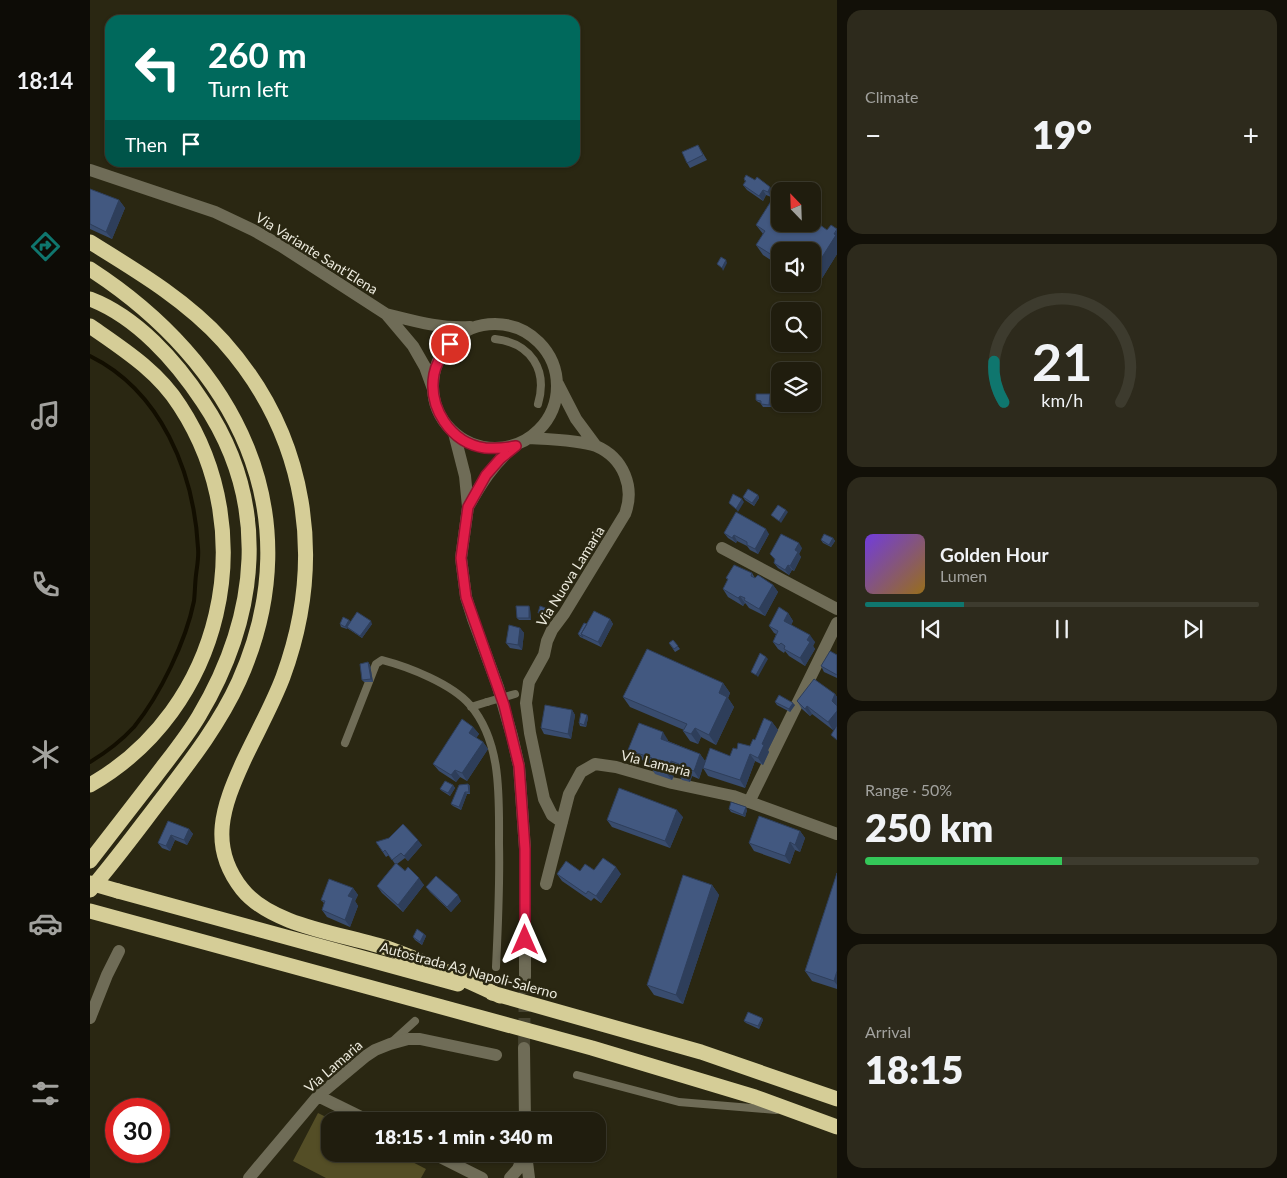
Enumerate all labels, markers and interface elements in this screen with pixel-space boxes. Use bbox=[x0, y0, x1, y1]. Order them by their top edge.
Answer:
text: 260 m bbox=[208, 33, 307, 75]
icon: left bbox=[125, 35, 190, 100]
text: 18:14 bbox=[17, 67, 73, 94]
text: Turn left bbox=[208, 75, 289, 102]
text: Climate bbox=[865, 87, 918, 106]
text: 19° bbox=[1032, 111, 1092, 157]
text: − bbox=[865, 118, 881, 152]
text: + bbox=[1243, 118, 1259, 152]
icon: arrive bbox=[177, 130, 205, 158]
text: Then bbox=[125, 133, 167, 156]
north arrow bbox=[771, 182, 821, 232]
map controls bbox=[771, 182, 821, 412]
street label: Via Variante Sant'Elena bbox=[253, 208, 381, 298]
icon: directions bbox=[28, 229, 63, 264]
button: sound bbox=[771, 242, 821, 292]
button: search bbox=[771, 302, 821, 352]
pin bbox=[429, 323, 471, 365]
icon: arrive bbox=[436, 330, 464, 358]
text: 21 bbox=[1032, 330, 1092, 392]
button: layers bbox=[771, 362, 821, 412]
text: km/h bbox=[1041, 389, 1083, 411]
icon: music bbox=[28, 398, 63, 433]
street label: Via Nuova Lamaria bbox=[532, 523, 608, 629]
text: Golden Hour bbox=[940, 543, 1049, 566]
text: Lumen bbox=[940, 566, 987, 585]
icon: phone bbox=[28, 567, 63, 602]
icon: previous bbox=[917, 615, 945, 643]
icon: pause bbox=[1048, 615, 1076, 643]
icon: next bbox=[1179, 615, 1207, 643]
icon: climate bbox=[28, 737, 63, 772]
street label: Via Lamaria bbox=[619, 746, 693, 780]
text: Range · 50% bbox=[865, 780, 952, 799]
text: 250 km bbox=[865, 804, 993, 850]
icon: car bbox=[28, 906, 63, 941]
position arrow bbox=[498, 913, 550, 965]
street label: Autostrada A3 Napoli-Salerno bbox=[378, 938, 560, 1002]
text: Arrival bbox=[865, 1022, 911, 1041]
street label: Via Lamaria bbox=[300, 1036, 366, 1096]
text: 18:15 bbox=[865, 1046, 963, 1092]
icon: filters bbox=[28, 1076, 63, 1111]
speed limit sign: 30 bbox=[105, 1098, 170, 1163]
text: 18:15 · 1 min · 340 m bbox=[374, 1125, 553, 1148]

